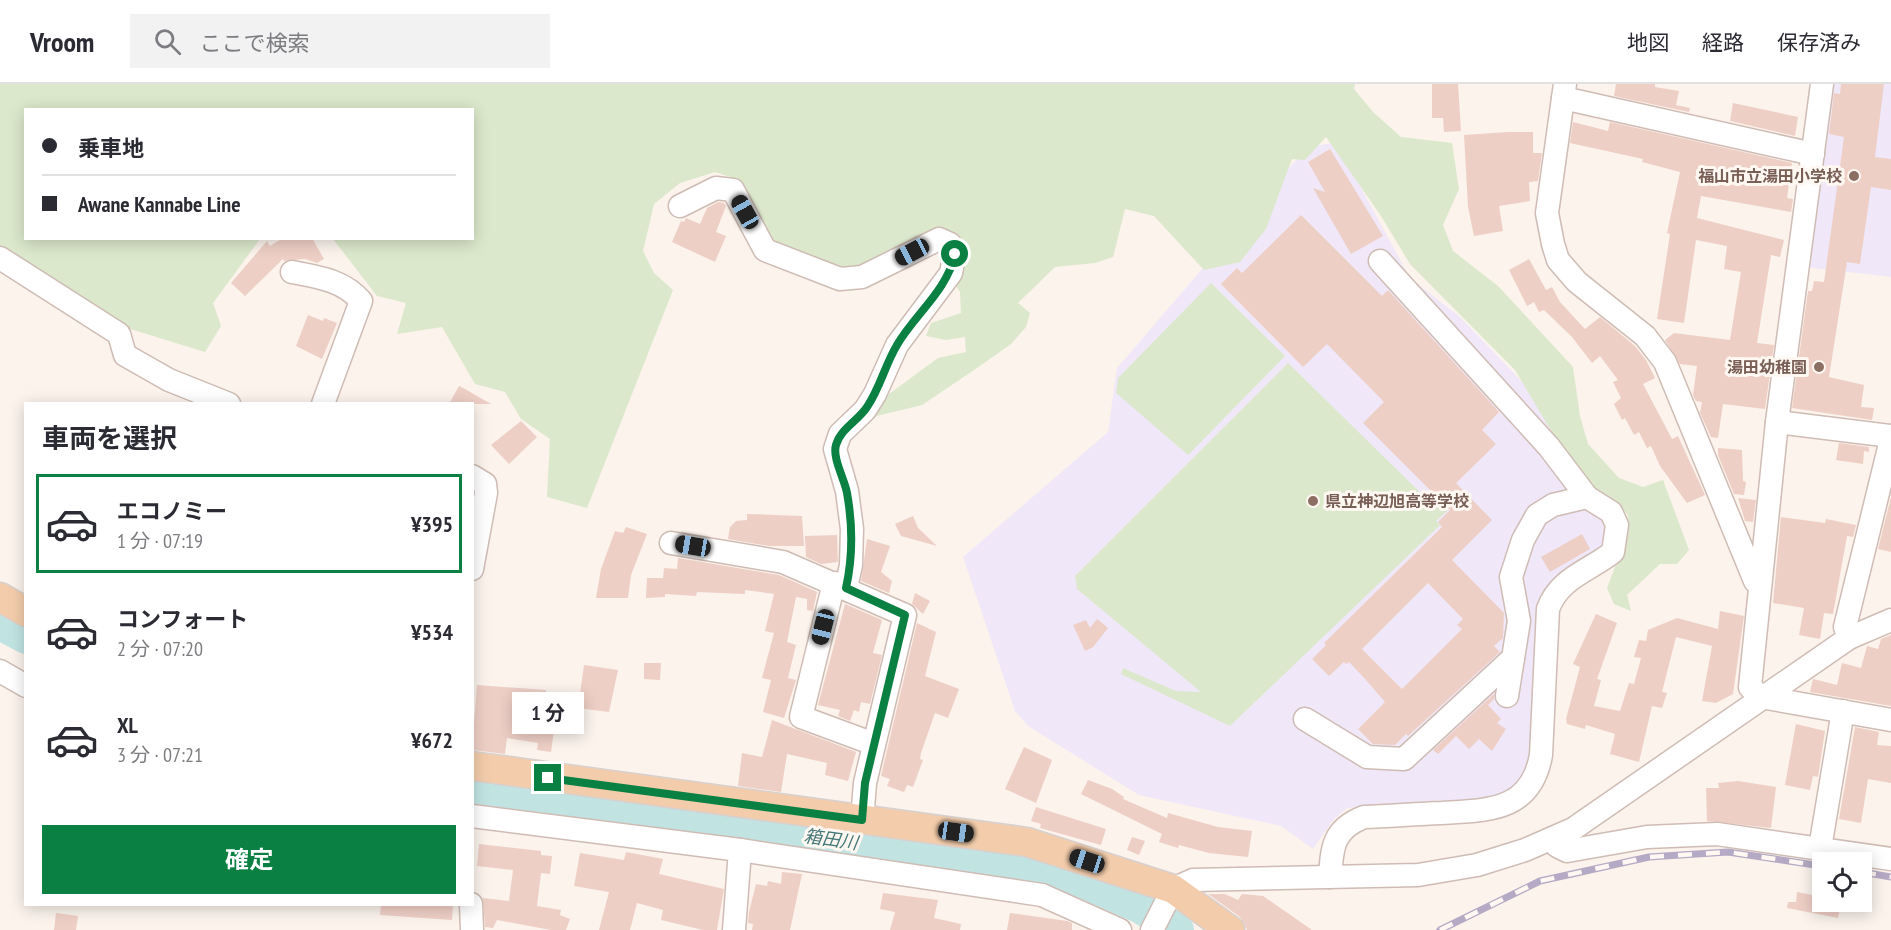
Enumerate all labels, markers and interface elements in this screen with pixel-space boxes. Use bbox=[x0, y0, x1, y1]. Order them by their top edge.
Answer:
search box bbox=[130, 14, 550, 68]
text: Vroom bbox=[30, 23, 94, 60]
icon: search bbox=[151, 25, 184, 58]
text: ここで検索 bbox=[199, 29, 309, 57]
text: 地図 bbox=[1627, 29, 1669, 56]
text: 経路 bbox=[1702, 29, 1744, 56]
text: 保存済み bbox=[1777, 29, 1861, 56]
text: 乗車地 bbox=[78, 134, 144, 162]
place label: 福山市立湯田小学校 bbox=[1698, 166, 1842, 186]
marker: 福山市立湯田小学校 bbox=[1847, 169, 1861, 183]
text: Awane Kannabe Line bbox=[78, 190, 241, 218]
car bbox=[728, 192, 762, 232]
car bbox=[892, 236, 932, 268]
route start bbox=[941, 240, 968, 267]
place label: 湯田幼稚園 bbox=[1727, 357, 1807, 377]
marker: 湯田幼稚園 bbox=[1812, 360, 1826, 374]
text: 車両を選択 bbox=[42, 421, 177, 455]
place label: 県立神辺旭高等学校 bbox=[1325, 491, 1469, 511]
marker: 県立神辺旭高等学校 bbox=[1306, 494, 1320, 508]
icon: car bbox=[45, 497, 99, 551]
text: エコノミー bbox=[117, 497, 227, 525]
text: ¥395 bbox=[411, 510, 453, 538]
text: 1 分 · 07:19 bbox=[117, 528, 203, 554]
car bbox=[674, 534, 712, 558]
icon: car bbox=[45, 605, 99, 659]
text: コンフォート bbox=[117, 605, 248, 633]
car bbox=[810, 607, 836, 647]
text: ¥534 bbox=[411, 618, 453, 646]
text: 2 分 · 07:20 bbox=[117, 636, 203, 662]
callout: 1 分 bbox=[512, 691, 584, 733]
text: 1 分 bbox=[531, 700, 565, 726]
text: XL bbox=[117, 711, 138, 739]
icon: car bbox=[45, 713, 99, 767]
text: ¥672 bbox=[411, 726, 453, 754]
text: 3 分 · 07:21 bbox=[117, 742, 203, 768]
route end bbox=[534, 764, 561, 791]
car bbox=[937, 821, 975, 843]
water label: 箱田川 bbox=[803, 824, 861, 854]
button: 確定 bbox=[42, 825, 456, 894]
car bbox=[1067, 847, 1107, 875]
map controls bbox=[1812, 852, 1872, 912]
button: locate bbox=[1812, 852, 1872, 912]

